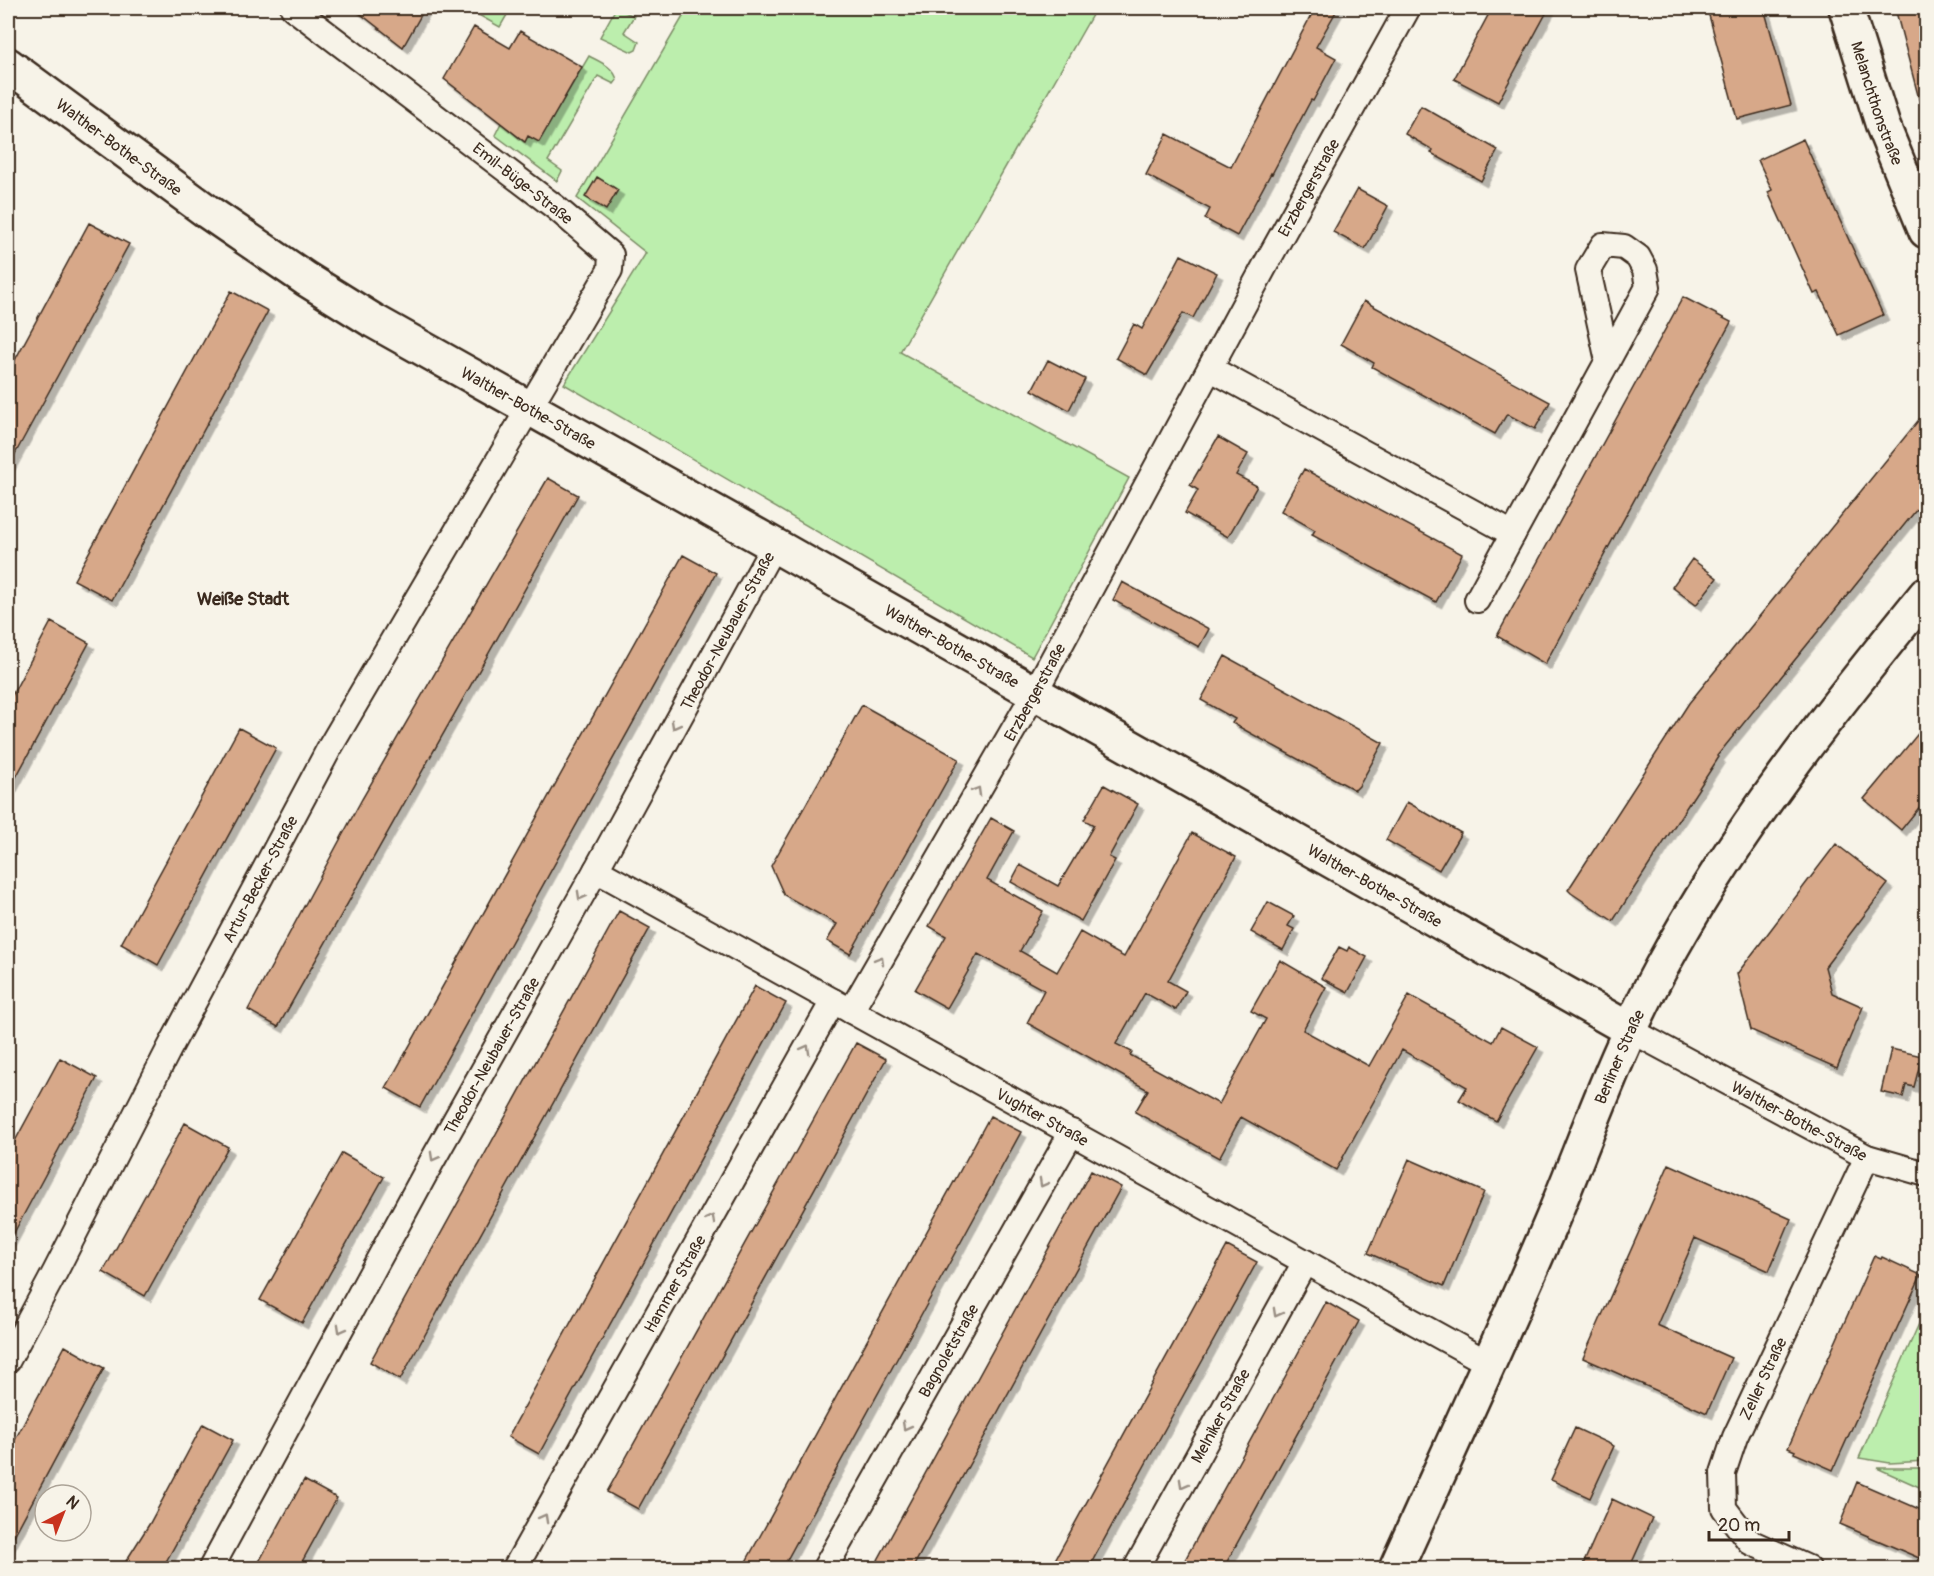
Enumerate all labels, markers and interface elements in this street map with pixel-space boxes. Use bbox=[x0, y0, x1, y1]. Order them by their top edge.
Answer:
street label: Melanchthonstraße bbox=[1846, 39, 1907, 168]
street label: Walther-Bothe-Straße bbox=[52, 95, 186, 200]
street label: Erzbergerstraße bbox=[1274, 135, 1344, 241]
street label: Emil-Büge-Straße bbox=[468, 138, 577, 229]
street label: Walther-Bothe-Straße bbox=[457, 363, 599, 454]
street label: Theodor-Neubauer-Straße bbox=[677, 548, 779, 714]
district label: Weiße Stadt bbox=[197, 588, 290, 611]
street label: Walther-Bothe-Straße bbox=[881, 601, 1022, 693]
street label: Erzbergerstraße bbox=[1000, 640, 1071, 745]
one-way arrow bbox=[671, 719, 682, 729]
one-way arrow bbox=[970, 787, 982, 797]
street label: Artur-Becker-Straße bbox=[219, 812, 303, 946]
street label: Walther-Bothe-Straße bbox=[1304, 840, 1445, 932]
one-way arrow bbox=[577, 890, 589, 900]
one-way arrow bbox=[873, 956, 885, 966]
street label: Theodor-Neubauer-Straße bbox=[440, 974, 545, 1138]
street label: Berliner Straße bbox=[1591, 1006, 1649, 1107]
one-way arrow bbox=[799, 1044, 810, 1055]
street label: Walther-Bothe-Straße bbox=[1728, 1077, 1870, 1166]
street label: Vughter Straße bbox=[992, 1084, 1092, 1151]
one-way arrow bbox=[430, 1151, 441, 1162]
one-way arrow bbox=[1039, 1177, 1050, 1187]
one-way arrow bbox=[703, 1215, 715, 1225]
street label: Hammer Straße bbox=[640, 1232, 711, 1336]
street label: Bagnoletstraße bbox=[915, 1301, 984, 1401]
one-way arrow bbox=[1273, 1307, 1284, 1317]
one-way arrow bbox=[337, 1322, 348, 1333]
street label: Zeller Straße bbox=[1735, 1334, 1792, 1423]
street label: Melniker Straße bbox=[1187, 1365, 1255, 1467]
one-way arrow bbox=[901, 1420, 913, 1430]
one-way arrow bbox=[1178, 1477, 1190, 1488]
north arrow bbox=[33, 1483, 93, 1543]
text: N bbox=[62, 1492, 83, 1514]
scale bar bbox=[1709, 1504, 1788, 1542]
one-way arrow bbox=[537, 1513, 548, 1524]
text: 20 m bbox=[1718, 1514, 1760, 1537]

